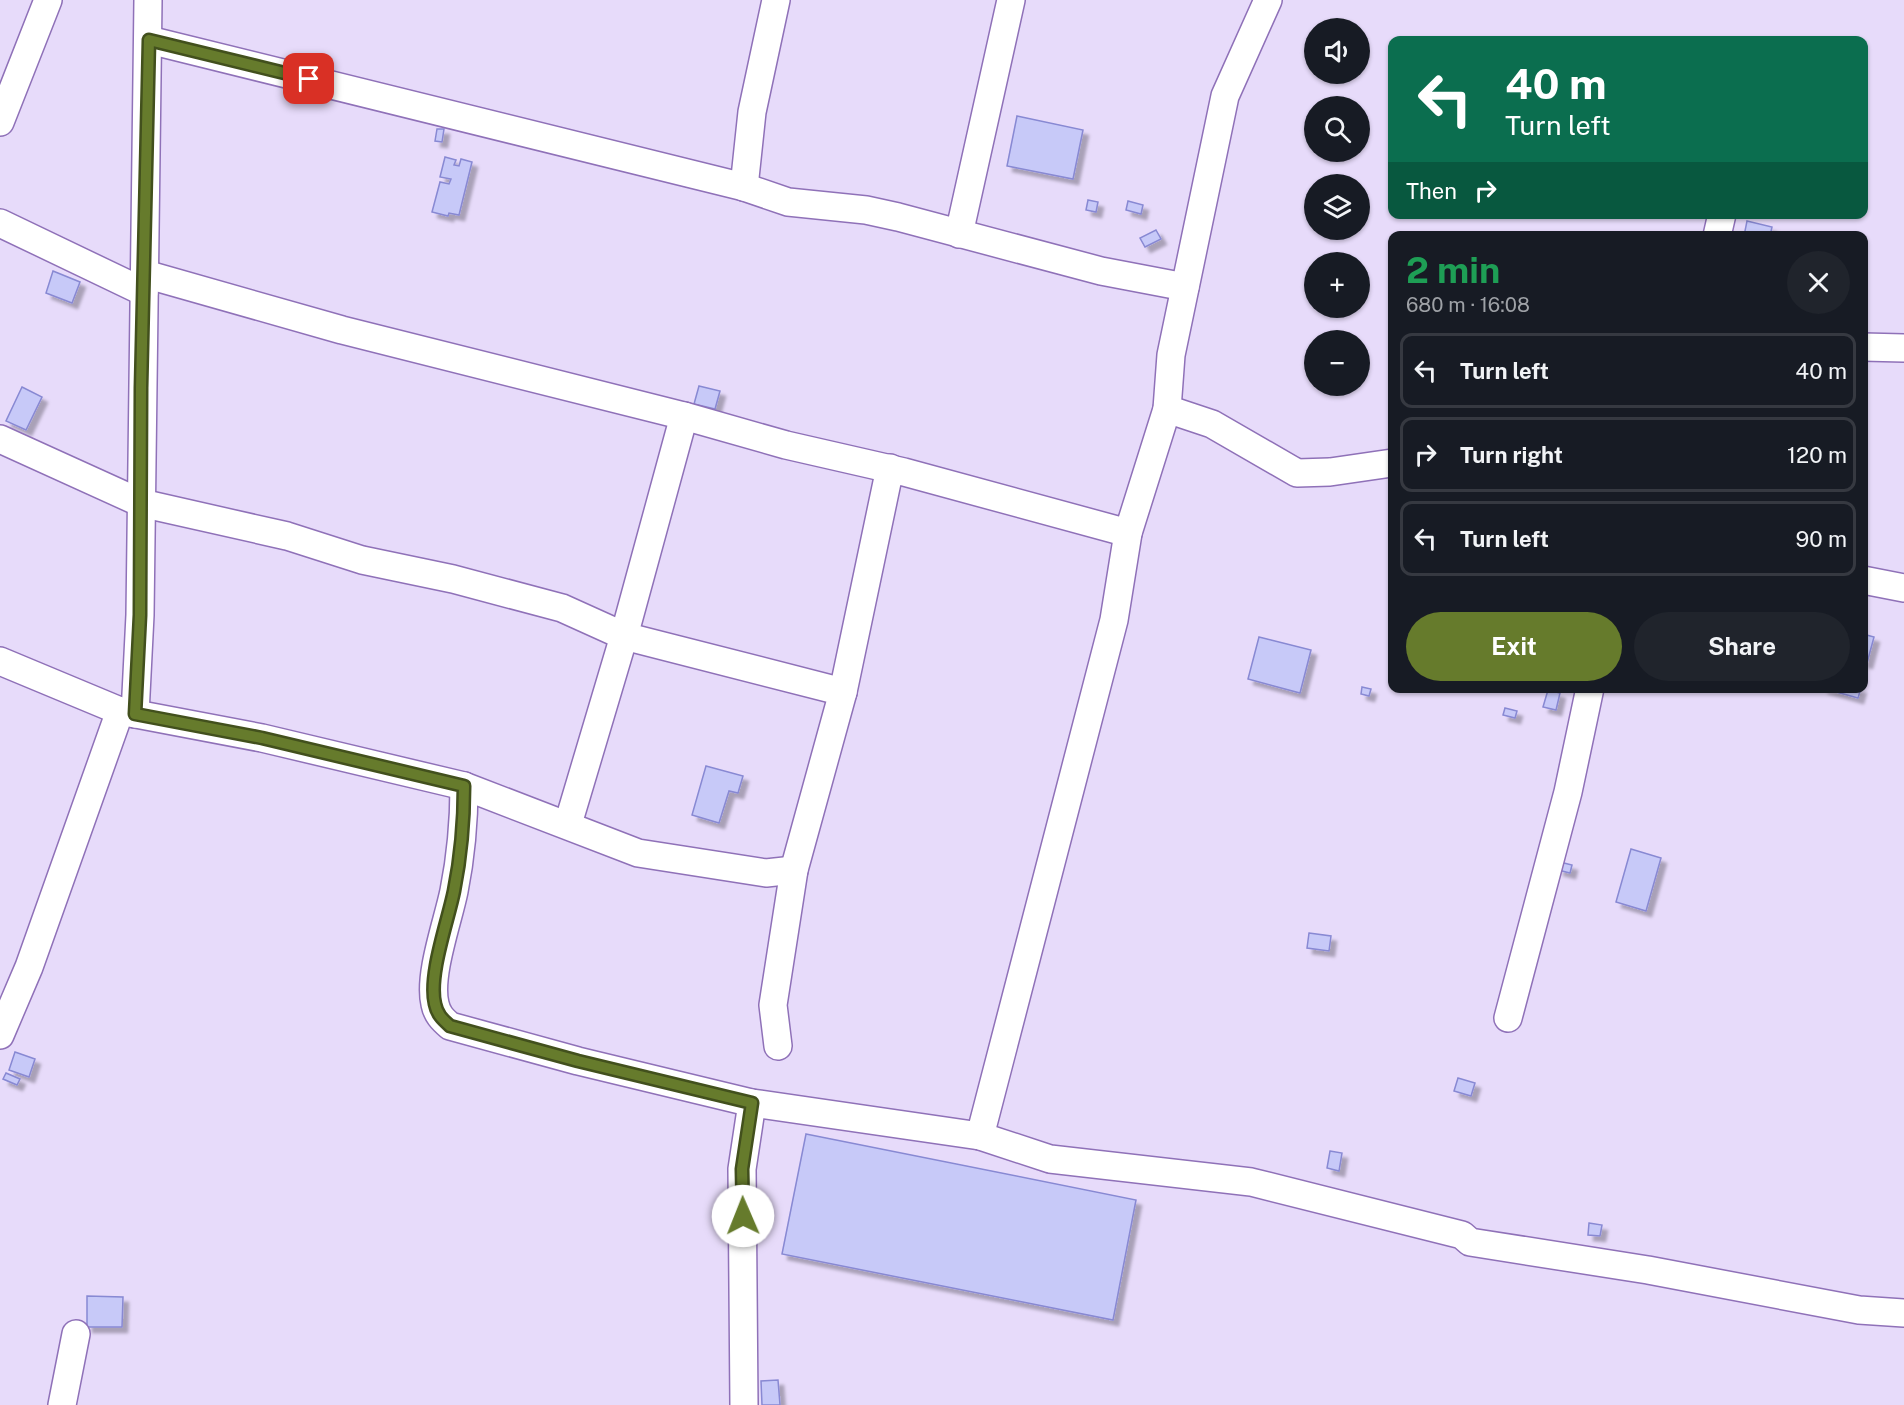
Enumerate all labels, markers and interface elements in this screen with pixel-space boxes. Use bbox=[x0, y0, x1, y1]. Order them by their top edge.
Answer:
map controls bbox=[1304, 18, 1370, 396]
button: sound bbox=[1304, 18, 1370, 84]
pin bbox=[283, 53, 334, 104]
text: 40 m bbox=[1505, 59, 1607, 108]
icon: left bbox=[1406, 60, 1484, 138]
icon: arrive bbox=[292, 62, 325, 95]
button: search bbox=[1304, 96, 1370, 162]
text: Turn left bbox=[1505, 109, 1611, 141]
button: layers bbox=[1304, 174, 1370, 240]
icon: right bbox=[1469, 174, 1502, 207]
text: Then bbox=[1406, 178, 1457, 204]
text: 2 min bbox=[1406, 249, 1500, 291]
button: close bbox=[1787, 251, 1850, 314]
button: + bbox=[1304, 252, 1370, 318]
text: 680 m · 16:08 bbox=[1406, 293, 1530, 317]
button: − bbox=[1304, 330, 1370, 396]
icon: left bbox=[1409, 354, 1442, 387]
text: Turn left bbox=[1460, 358, 1549, 384]
text: 40 m bbox=[1795, 358, 1847, 384]
icon: right bbox=[1409, 438, 1442, 471]
text: Turn right bbox=[1460, 442, 1563, 468]
text: 120 m bbox=[1787, 442, 1847, 468]
icon: left bbox=[1409, 522, 1442, 555]
text: Turn left bbox=[1460, 526, 1549, 552]
text: 90 m bbox=[1796, 526, 1847, 552]
button: Exit bbox=[1406, 612, 1622, 681]
button: Share bbox=[1634, 612, 1850, 681]
position arrow bbox=[711, 1184, 775, 1248]

